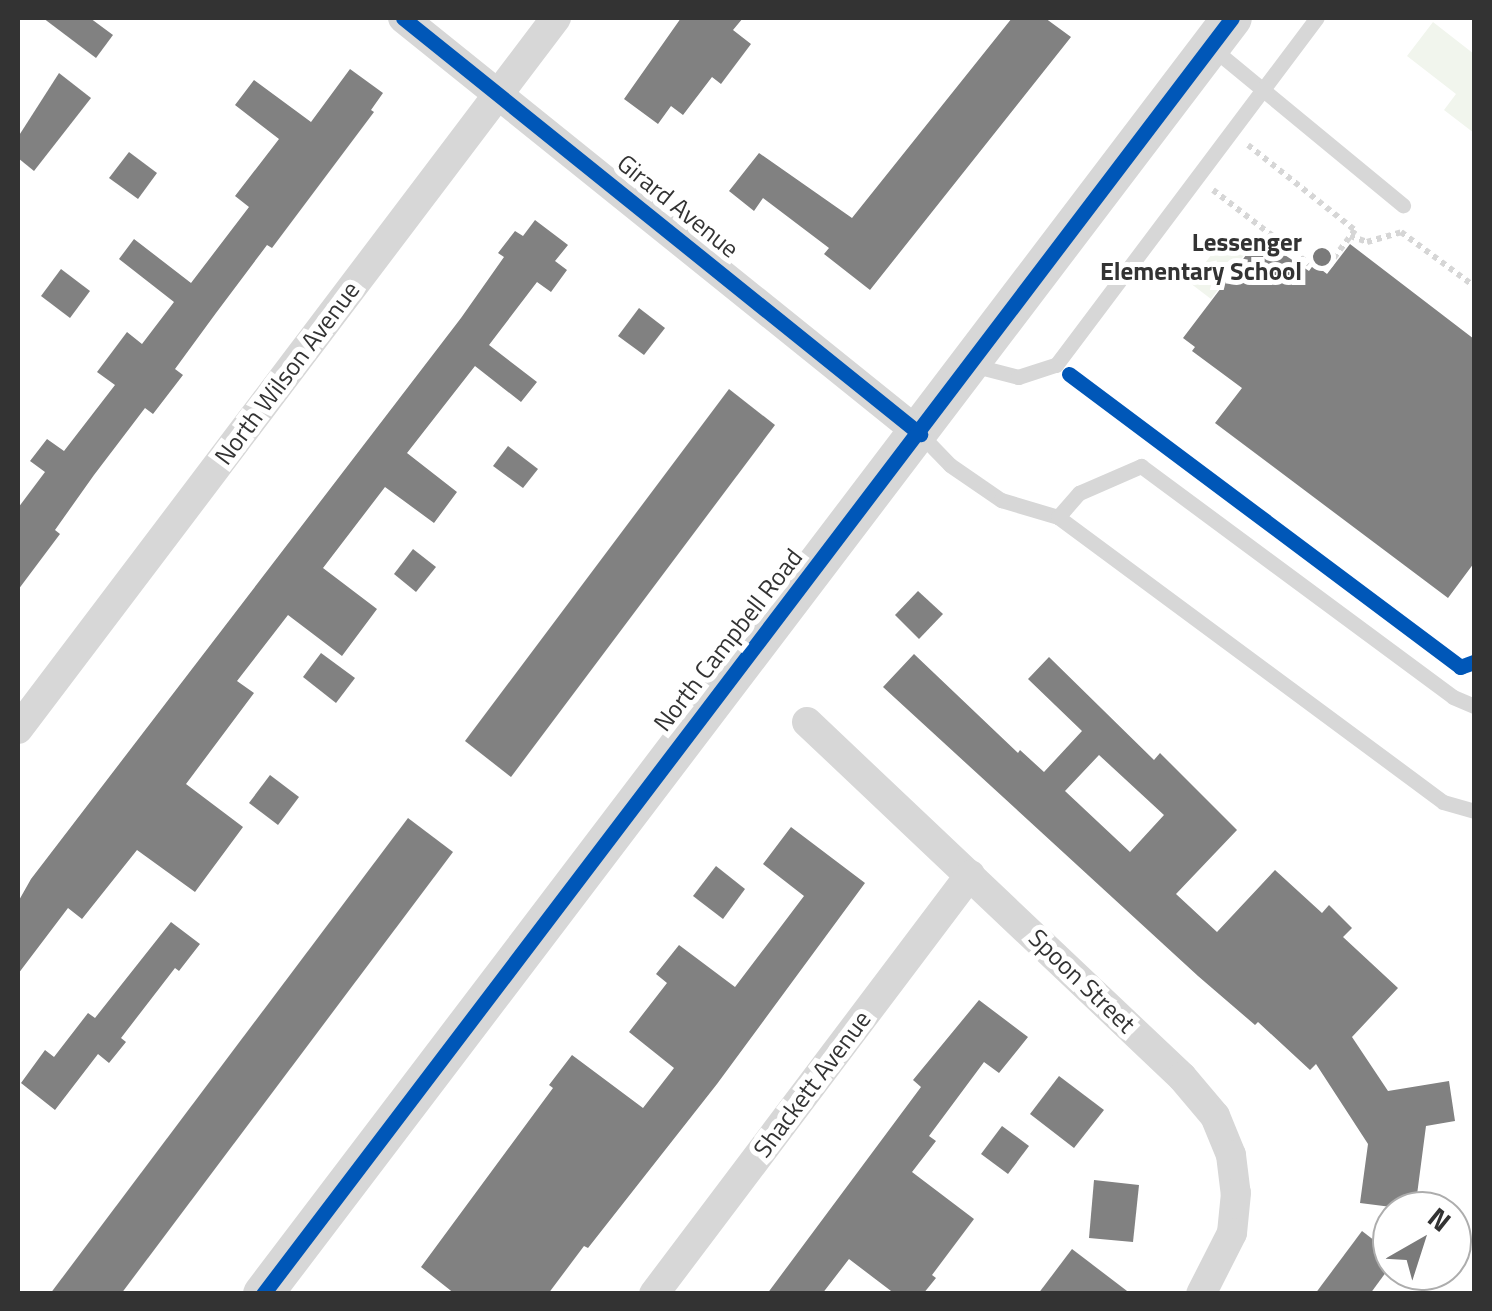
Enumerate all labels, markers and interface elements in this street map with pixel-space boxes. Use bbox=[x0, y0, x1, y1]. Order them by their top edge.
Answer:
street label: Girard Avenue bbox=[611, 148, 745, 264]
place label: Lessenger Elementary School bbox=[1100, 228, 1302, 287]
marker: Lessenger Elementary School bbox=[1311, 246, 1333, 268]
street label: North Wilson Avenue bbox=[208, 275, 366, 471]
street label: North Campbell Road bbox=[647, 543, 809, 737]
street label: Spoon Street bbox=[1022, 923, 1142, 1039]
street label: Shackett Avenue bbox=[747, 1005, 877, 1163]
north arrow bbox=[1372, 1191, 1472, 1291]
text: N bbox=[1419, 1196, 1461, 1242]

